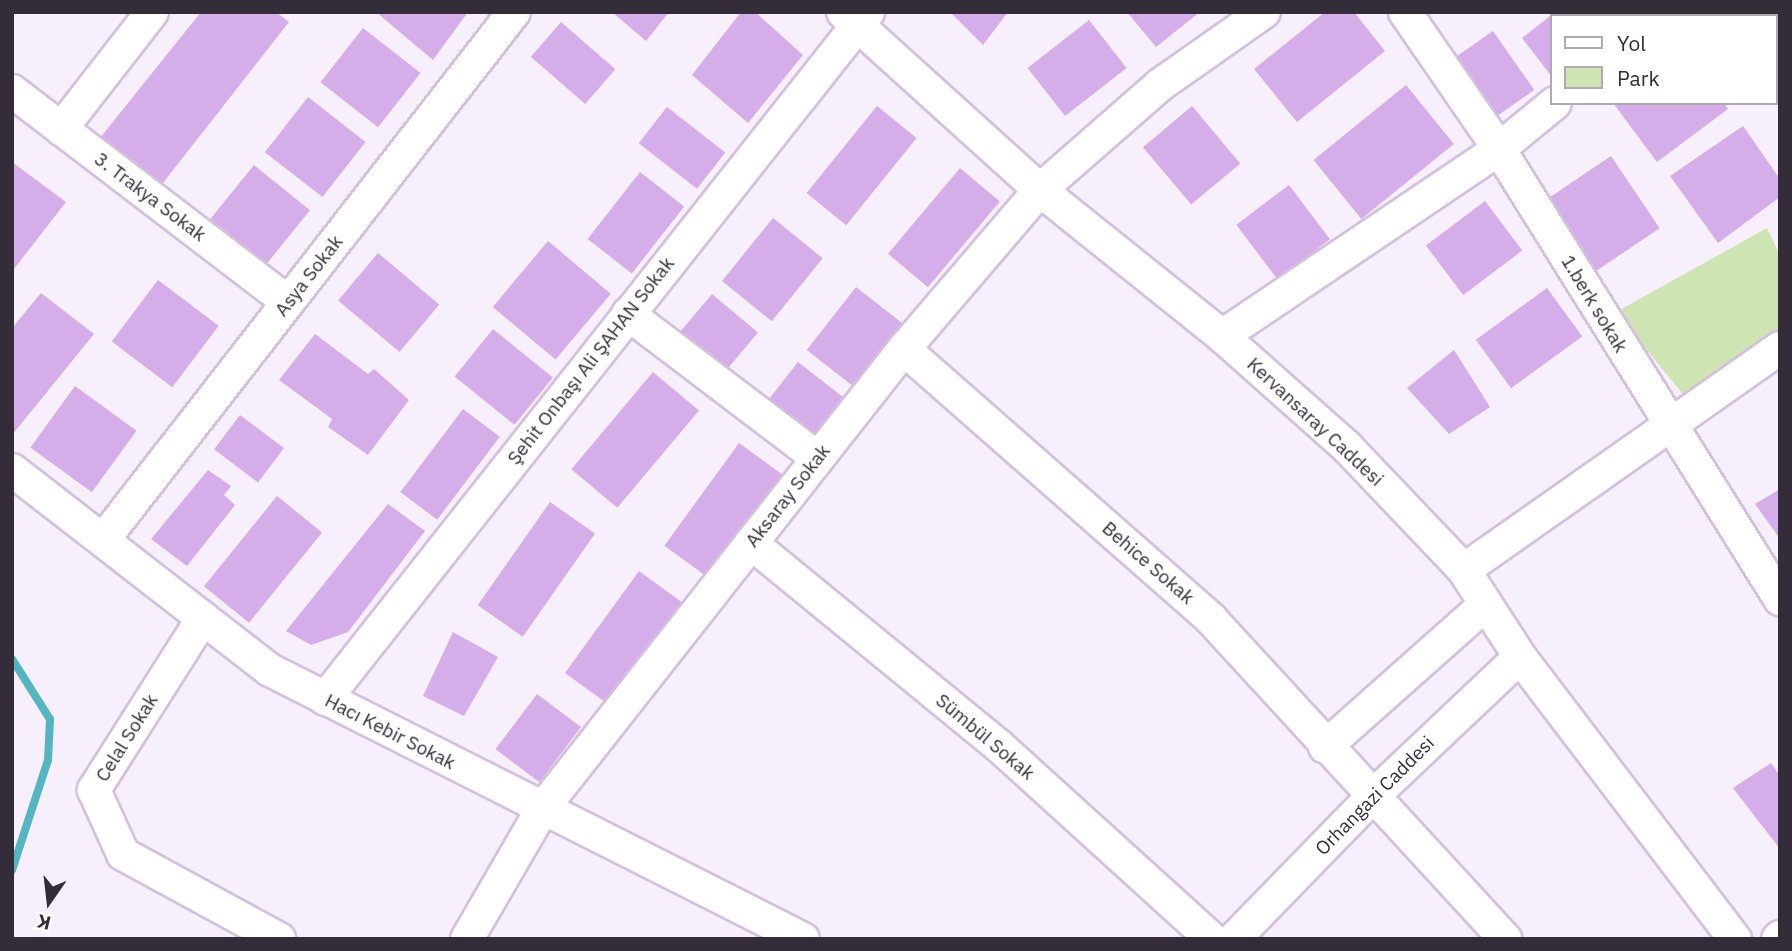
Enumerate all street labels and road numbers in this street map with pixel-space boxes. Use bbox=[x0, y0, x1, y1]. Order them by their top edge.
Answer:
street label: 3. Trakya Sokak bbox=[90, 148, 210, 246]
street label: Asya Sokak bbox=[270, 231, 348, 321]
street label: 1.berk sokak bbox=[1556, 251, 1632, 357]
street label: Şehit Onbaşı Ali ŞAHAN Sokak bbox=[503, 253, 679, 469]
street label: Kervansaray Caddesi bbox=[1242, 353, 1388, 491]
street label: Aksaray Sokak bbox=[741, 440, 835, 552]
street label: Behice Sokak bbox=[1097, 517, 1199, 609]
street label: Hacı Kebir Sokak bbox=[321, 689, 459, 775]
street label: Sümbül Sokak bbox=[931, 689, 1039, 785]
street label: Celal Sokak bbox=[91, 690, 163, 786]
street label: Orhangazi Caddesi bbox=[1311, 732, 1439, 860]

